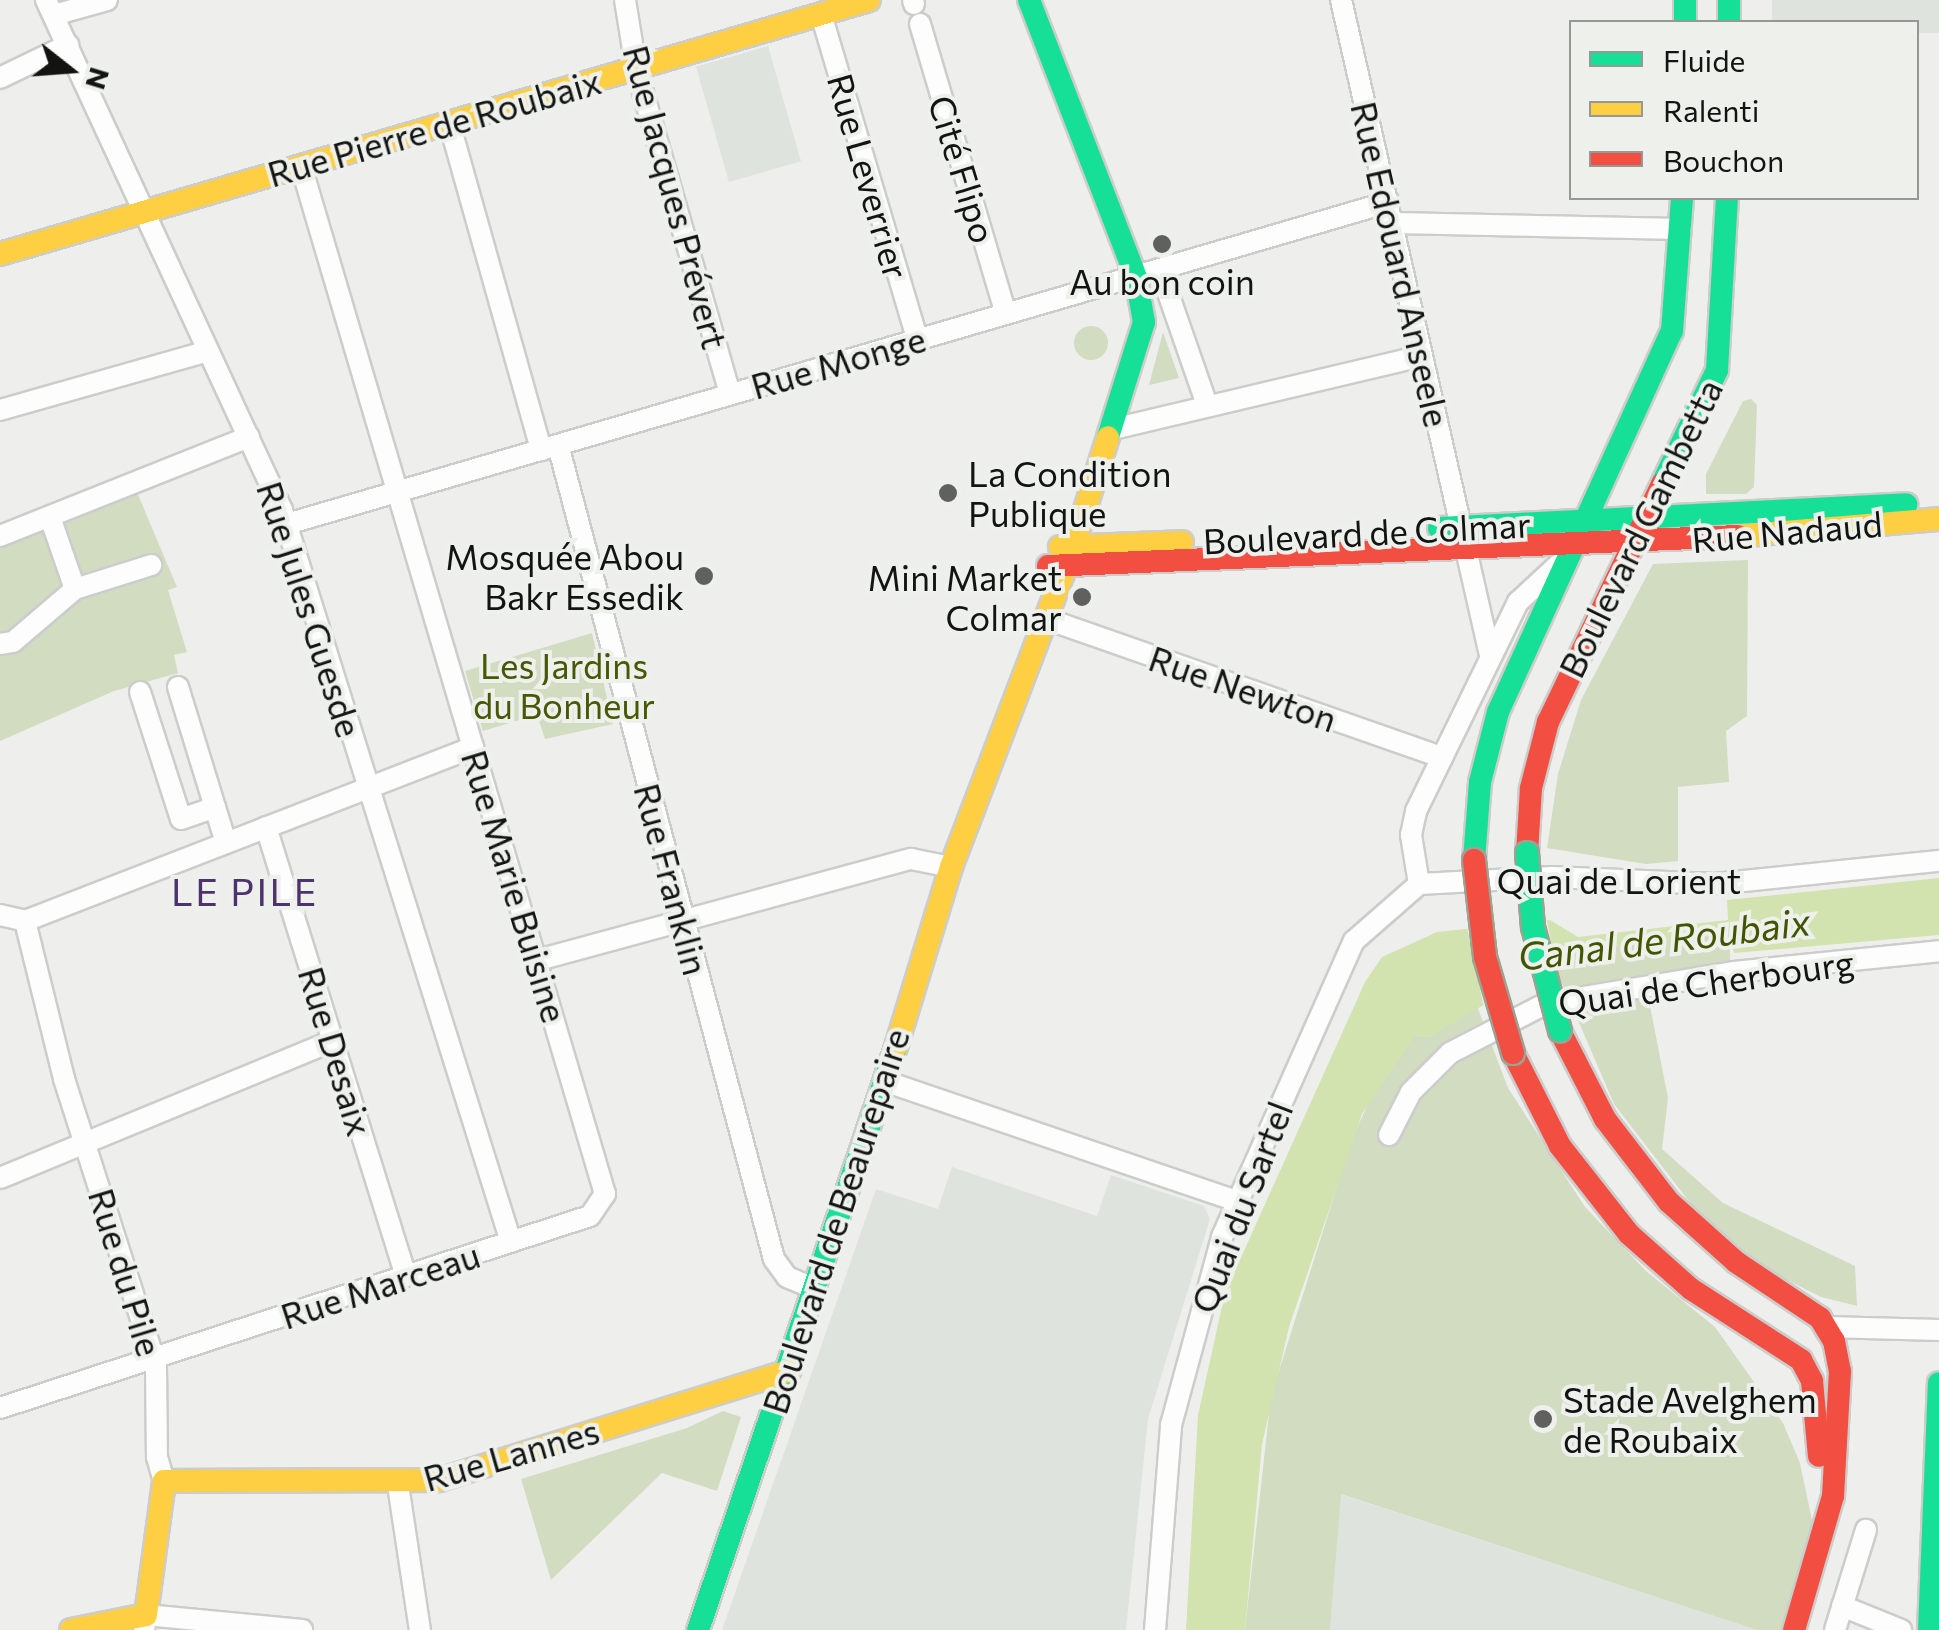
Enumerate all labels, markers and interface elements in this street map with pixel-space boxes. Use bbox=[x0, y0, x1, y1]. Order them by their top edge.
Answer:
north arrow bbox=[20, 20, 120, 120]
legend bbox=[1569, 20, 1919, 200]
street label: Rue Jacques Prévert bbox=[615, 41, 737, 353]
text: Fluide bbox=[1663, 41, 1745, 78]
street label: Rue Pierre de Roubaix bbox=[263, 59, 605, 195]
text: N bbox=[79, 64, 118, 94]
street label: Rue Leverrier bbox=[820, 69, 918, 283]
street label: Cité Flipo bbox=[921, 90, 1005, 248]
text: Ralenti bbox=[1663, 91, 1759, 128]
street label: Rue Edouard Anseele bbox=[1343, 97, 1459, 431]
text: Bouchon bbox=[1663, 141, 1784, 178]
marker: Au bon coin bbox=[1151, 233, 1173, 255]
place label: Au bon coin bbox=[1069, 260, 1255, 302]
street label: Rue Monge bbox=[746, 317, 930, 407]
street label: Boulevard Gambetta bbox=[1550, 372, 1730, 684]
place label: La Condition Publique bbox=[968, 452, 1172, 534]
street label: Rue Jules Guesde bbox=[249, 476, 371, 742]
marker: La Condition Publique bbox=[937, 482, 959, 504]
street label: Boulevard de Colmar bbox=[1202, 502, 1532, 562]
street label: Rue Nadaud bbox=[1690, 502, 1884, 560]
place label: Mosquée Abou Bakr Essedik bbox=[445, 535, 684, 617]
place label: Mini Market Colmar bbox=[868, 556, 1062, 638]
marker: Mosquée Abou Bakr Essedik bbox=[693, 565, 715, 587]
marker: Mini Market Colmar bbox=[1071, 586, 1093, 608]
street label: Rue Newton bbox=[1144, 636, 1342, 740]
park label: Les Jardins du Bonheur bbox=[473, 644, 655, 726]
street label: Rue Marie Buisine bbox=[454, 745, 576, 1027]
street label: Rue Franklin bbox=[626, 779, 718, 979]
street label: Quai de Lorient bbox=[1497, 859, 1741, 901]
district label: LE PILE bbox=[171, 868, 319, 914]
water label: Canal de Roubaix bbox=[1515, 897, 1813, 979]
street label: Quai de Cherbourg bbox=[1555, 940, 1857, 1024]
street label: Rue Desaix bbox=[290, 962, 382, 1140]
street label: Boulevard de Beaurepaire bbox=[753, 1023, 917, 1419]
street label: Quai du Sartel bbox=[1181, 1095, 1301, 1319]
street label: Rue du Pile bbox=[81, 1183, 171, 1361]
street label: Rue Marceau bbox=[275, 1233, 485, 1337]
place label: Stade Avelghem de Roubaix bbox=[1563, 1378, 1817, 1460]
marker: Stade Avelghem de Roubaix bbox=[1532, 1408, 1554, 1430]
street label: Rue Lannes bbox=[418, 1409, 604, 1499]

